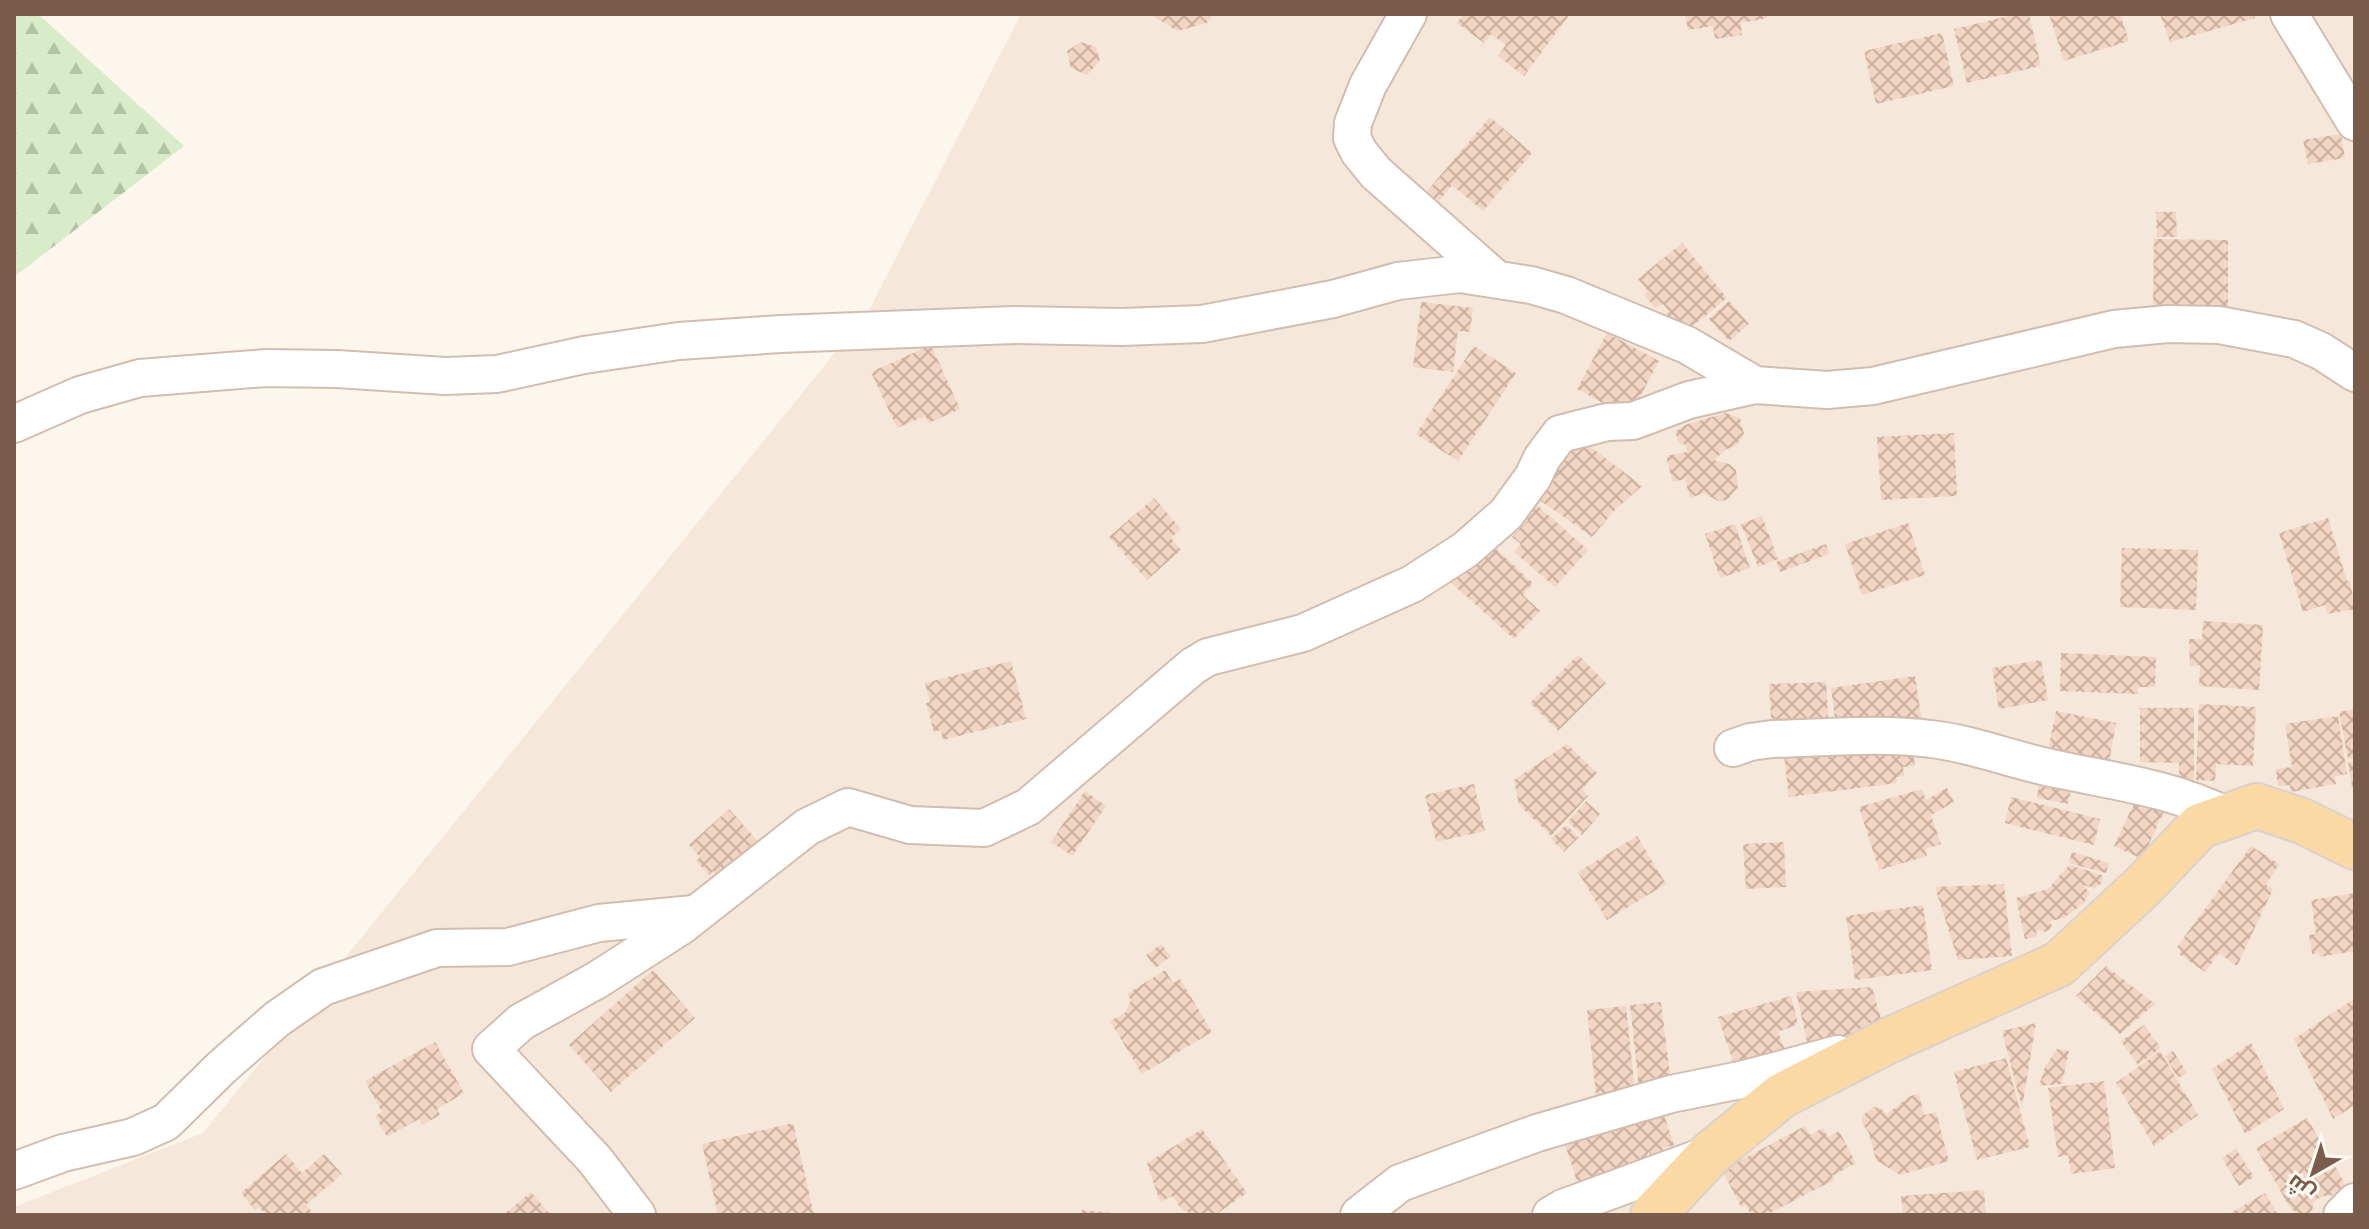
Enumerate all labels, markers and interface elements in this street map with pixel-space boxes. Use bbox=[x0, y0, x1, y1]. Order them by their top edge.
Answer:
north arrow bbox=[2273, 1133, 2353, 1213]
text: ش bbox=[2283, 1169, 2320, 1206]

